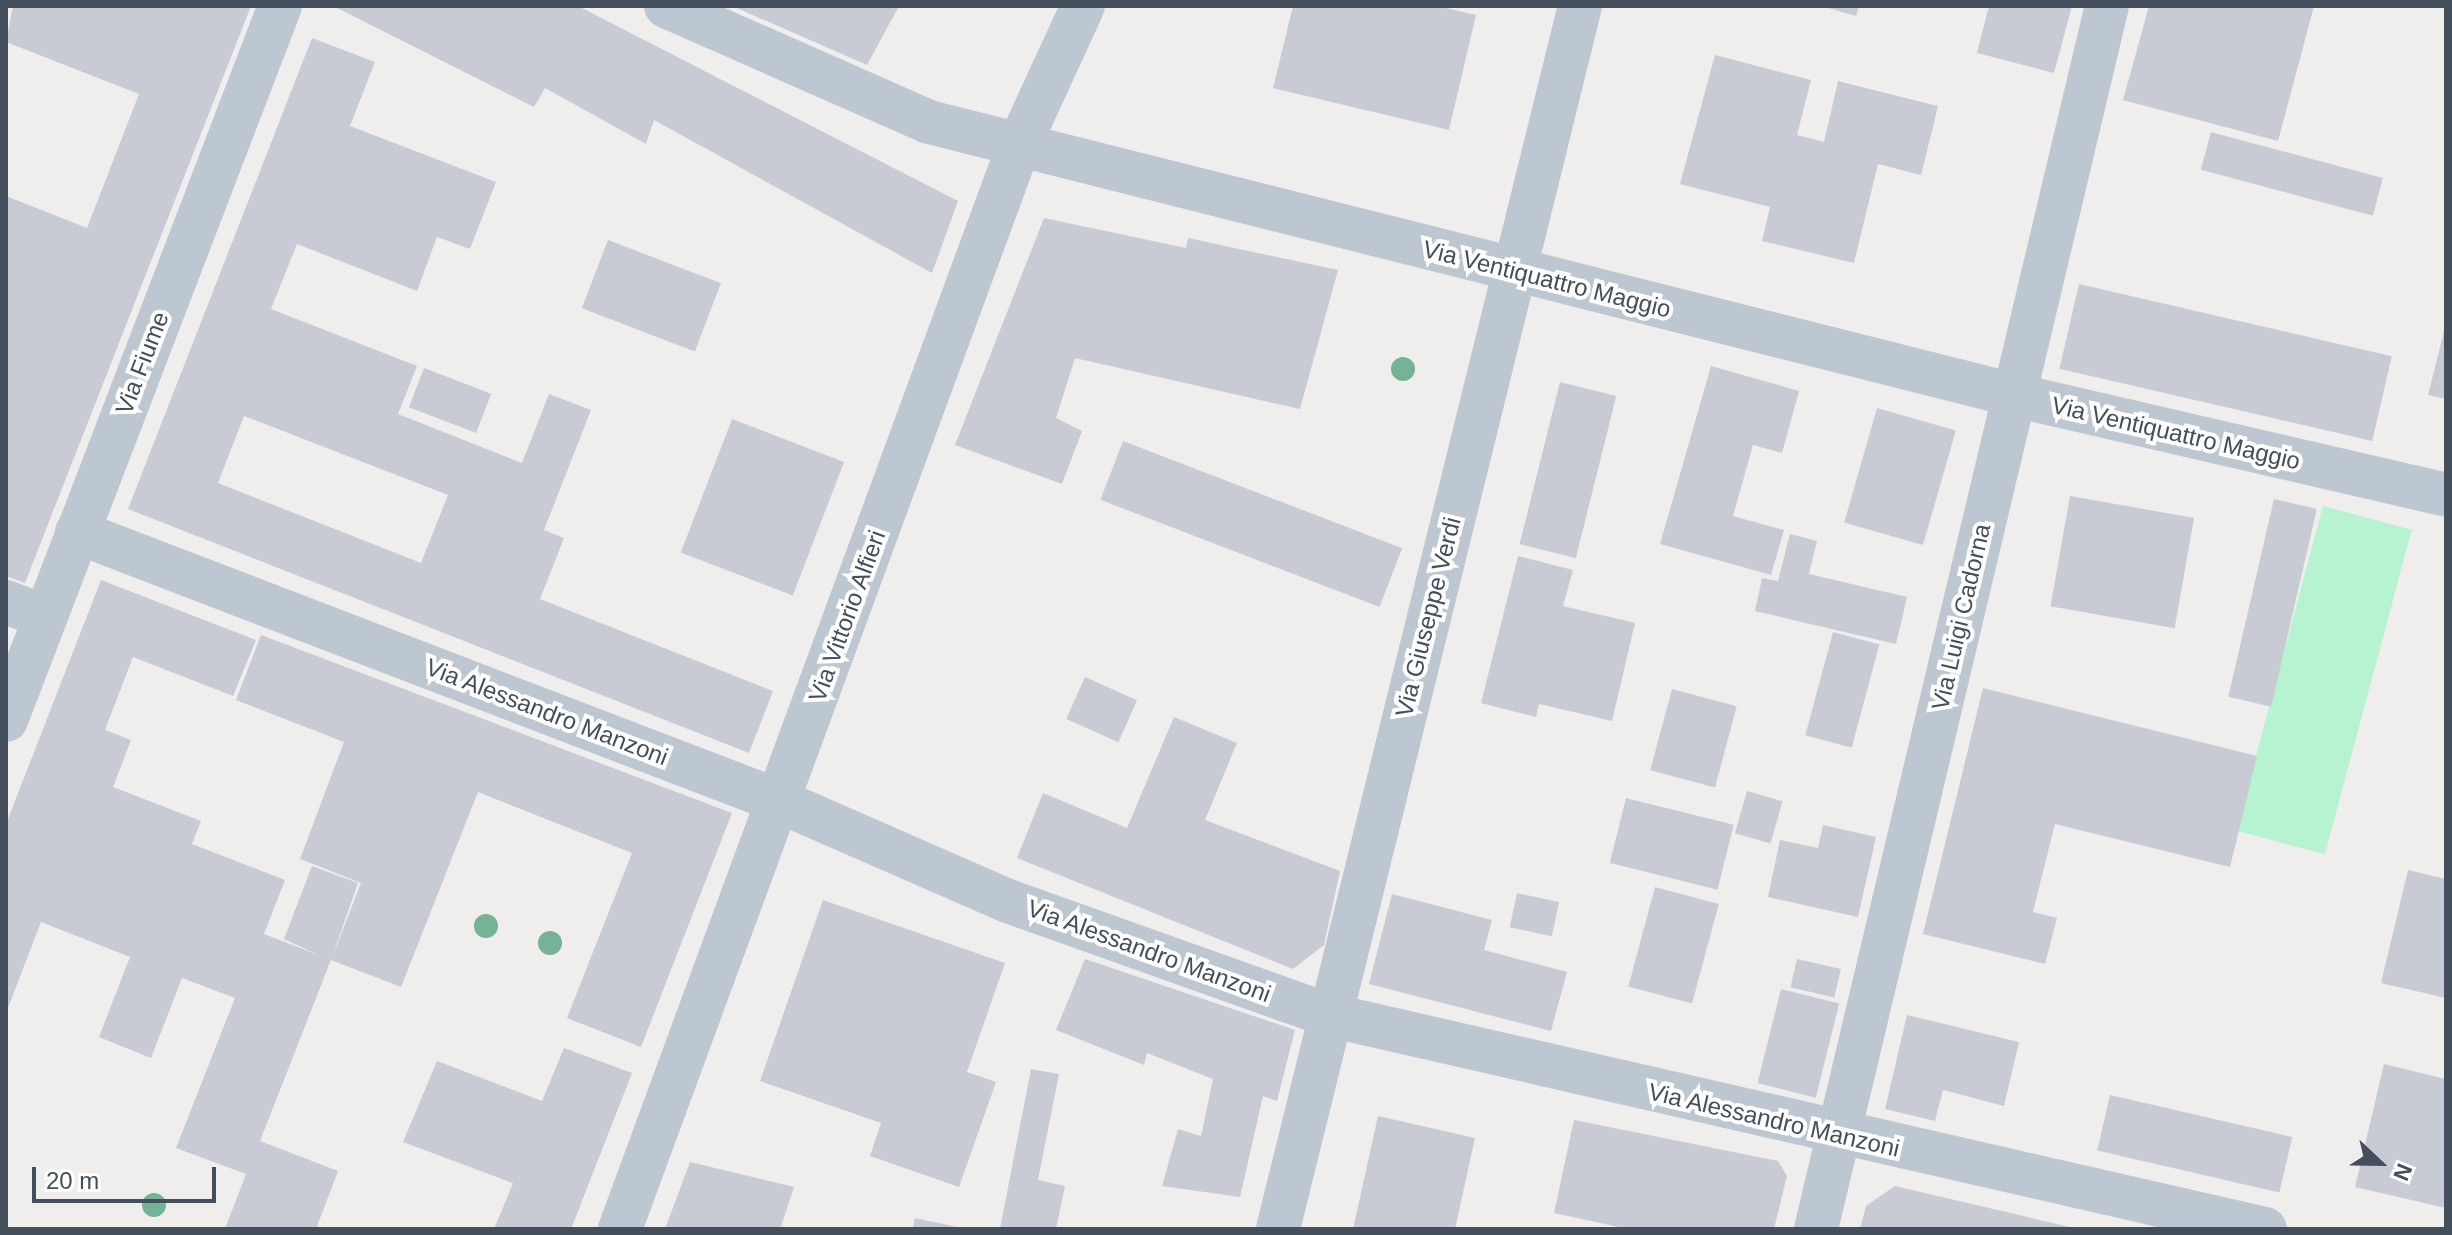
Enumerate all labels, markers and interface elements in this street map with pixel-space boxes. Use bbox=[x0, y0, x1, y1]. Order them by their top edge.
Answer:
street label: Via Ventiquattro Maggio bbox=[1420, 234, 1674, 324]
street label: Via Fiume bbox=[109, 308, 175, 418]
street label: Via Ventiquattro Maggio bbox=[2049, 390, 2303, 476]
street label: Via Giuseppe Verdi bbox=[1389, 514, 1467, 720]
street label: Via Luigi Cadorna bbox=[1926, 521, 1996, 713]
street label: Via Vittorio Alfieri bbox=[802, 526, 892, 706]
street label: Via Alessandro Manzoni bbox=[421, 652, 673, 772]
street label: Via Alessandro Manzoni bbox=[1023, 893, 1275, 1009]
street label: Via Alessandro Manzoni bbox=[1645, 1077, 1903, 1163]
north arrow bbox=[2340, 1123, 2420, 1203]
scale bar bbox=[36, 1151, 220, 1201]
text: N bbox=[2388, 1160, 2417, 1184]
text: 20 m bbox=[46, 1167, 99, 1194]

